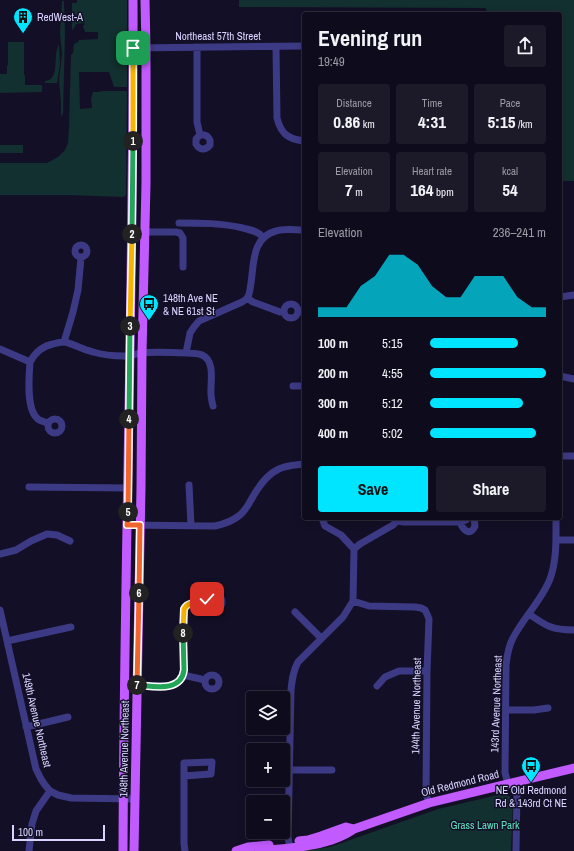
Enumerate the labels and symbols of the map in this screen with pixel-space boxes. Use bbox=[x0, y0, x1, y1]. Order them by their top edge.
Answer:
building icon: RedWest-A bbox=[12, 6, 34, 34]
place label: RedWest-A bbox=[37, 10, 84, 24]
street label: Northeast 57th Street bbox=[175, 29, 261, 43]
pin bbox=[116, 31, 150, 65]
pin: 1 bbox=[123, 131, 143, 151]
pin: 2 bbox=[122, 224, 142, 244]
place label: 148th Ave NE & NE 61st St bbox=[163, 291, 218, 318]
bus stop icon: 148th Ave NE & NE 61st St bbox=[138, 293, 160, 321]
pin: 3 bbox=[120, 316, 140, 336]
pin: 4 bbox=[119, 409, 139, 429]
pin: 5 bbox=[118, 502, 138, 522]
pin bbox=[190, 582, 224, 616]
pin: 6 bbox=[129, 583, 149, 603]
pin: 8 bbox=[173, 623, 193, 643]
street label: 143rd Avenue Northeast bbox=[487, 655, 505, 753]
street label: 144th Avenue Northeast bbox=[408, 657, 424, 754]
street label: 149th Avenue Northeast bbox=[19, 671, 55, 769]
pin: 7 bbox=[127, 675, 147, 695]
street label: 148th Avenue Northeast bbox=[116, 700, 132, 797]
bus stop icon: NE Old Redmond Rd & 143rd Ct NE bbox=[520, 755, 542, 783]
street label: Old Redmond Road bbox=[420, 767, 500, 799]
place label: NE Old Redmond Rd & 143rd Ct NE bbox=[495, 783, 567, 810]
park label: Grass Lawn Park bbox=[450, 818, 520, 832]
scale bar bbox=[12, 823, 105, 842]

